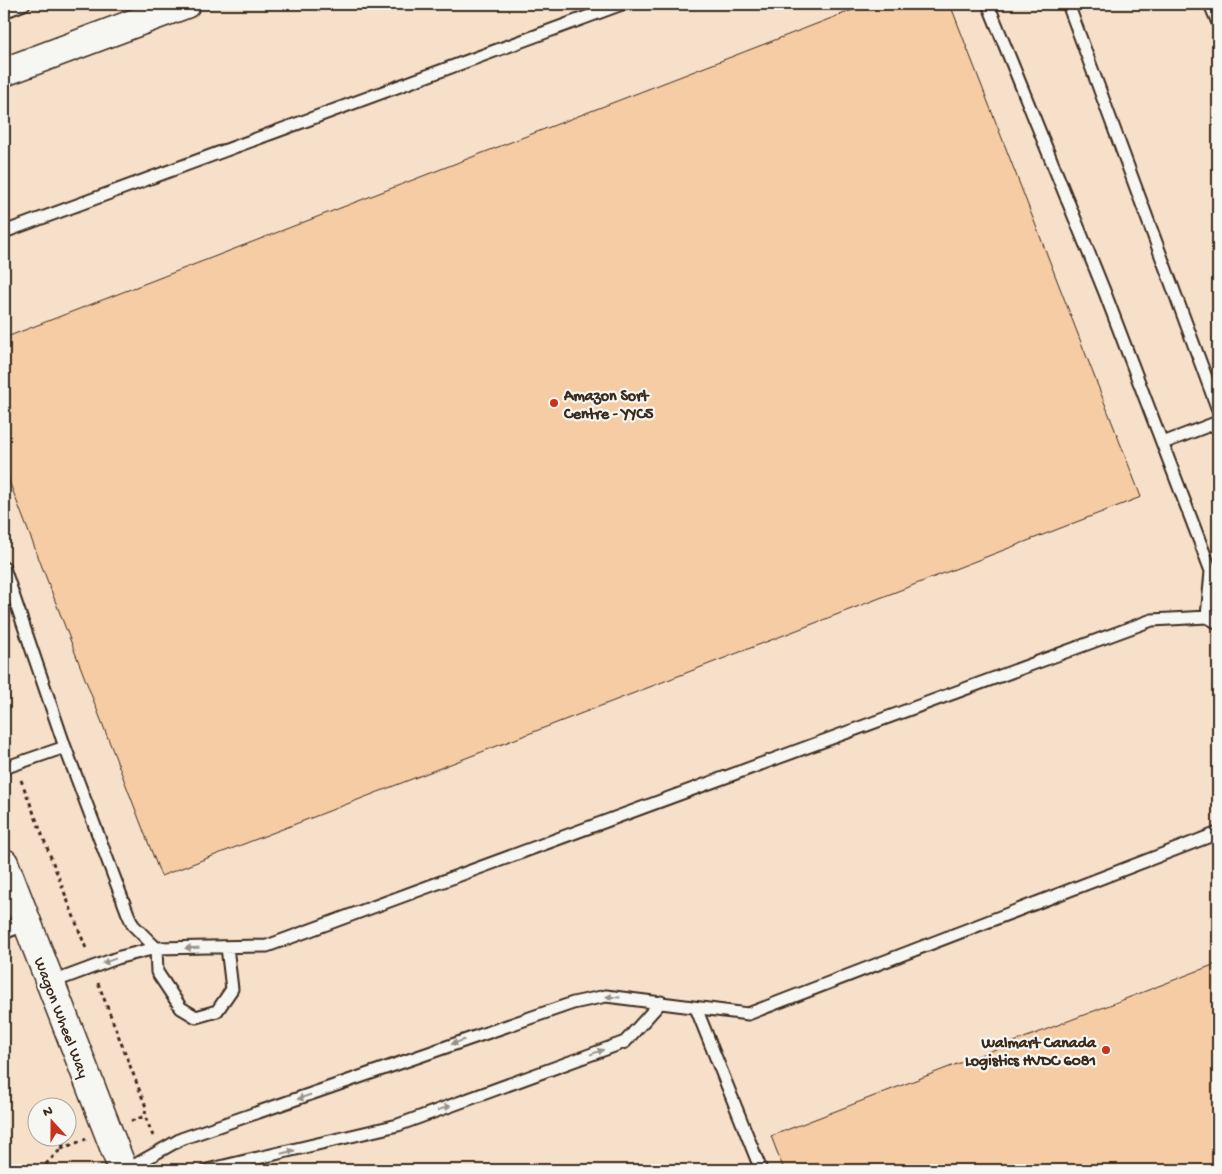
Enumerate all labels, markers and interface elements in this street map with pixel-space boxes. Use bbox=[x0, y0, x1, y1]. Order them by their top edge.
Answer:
place label: Amazon Sort Centre - YYC5 bbox=[563, 388, 654, 425]
marker: Amazon Sort Centre - YYC5 bbox=[548, 397, 560, 409]
one-way arrow bbox=[184, 944, 200, 952]
street label: Wagon Wheel Way bbox=[28, 955, 92, 1081]
one-way arrow bbox=[101, 957, 116, 965]
one-way arrow bbox=[604, 993, 620, 1001]
place label: Walmart Canada Logistics HVDC 6081 bbox=[965, 1035, 1097, 1072]
one-way arrow bbox=[450, 1039, 465, 1047]
marker: Walmart Canada Logistics HVDC 6081 bbox=[1100, 1044, 1112, 1056]
one-way arrow bbox=[590, 1048, 605, 1056]
one-way arrow bbox=[297, 1093, 312, 1101]
north arrow bbox=[28, 1096, 78, 1146]
text: N bbox=[41, 1103, 56, 1122]
one-way arrow bbox=[437, 1104, 452, 1111]
one-way arrow bbox=[281, 1148, 296, 1156]

